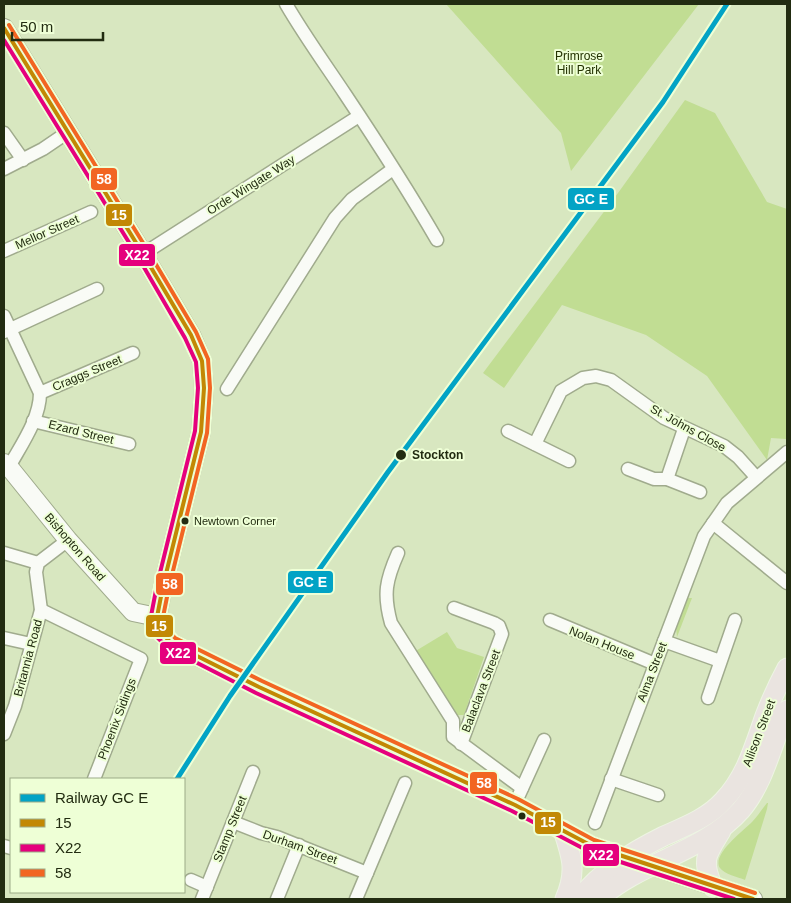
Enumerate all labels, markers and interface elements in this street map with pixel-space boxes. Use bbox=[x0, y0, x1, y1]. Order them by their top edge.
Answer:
scale bar bbox=[12, 10, 104, 42]
text: 50 m bbox=[20, 18, 53, 35]
park label: Primrose Hill Park bbox=[555, 49, 603, 77]
street label: Orde Wingate Way bbox=[204, 152, 298, 218]
line badge: 58 bbox=[90, 167, 118, 191]
text: 58 bbox=[96, 171, 112, 187]
line badge: GC E bbox=[567, 187, 615, 211]
text: GC E bbox=[574, 191, 608, 207]
line badge: 15 bbox=[105, 203, 133, 227]
text: 15 bbox=[111, 207, 127, 223]
street label: Mellor Street bbox=[13, 212, 82, 252]
line badge: X22 bbox=[118, 243, 156, 267]
text: X22 bbox=[125, 247, 150, 263]
street label: Craggs Street bbox=[50, 352, 124, 394]
street label: St. Johns Close bbox=[648, 402, 728, 455]
street label: Ezard Street bbox=[47, 417, 116, 447]
marker: Stockton bbox=[394, 448, 408, 462]
place label: Stockton bbox=[412, 448, 463, 462]
street label: Bishopton Road bbox=[42, 510, 108, 584]
place label: Newtown Corner bbox=[194, 515, 276, 527]
marker: Newtown Corner bbox=[180, 516, 190, 526]
line badge: GC E bbox=[287, 570, 334, 594]
line badge: 58 bbox=[155, 572, 184, 596]
text: GC E bbox=[293, 574, 327, 590]
text: 58 bbox=[162, 576, 178, 592]
line badge: 15 bbox=[145, 614, 174, 638]
street label: Britannia Road bbox=[11, 618, 45, 698]
text: 15 bbox=[151, 618, 167, 634]
street label: Nolan House bbox=[567, 624, 637, 663]
street label: Alma Street bbox=[634, 640, 670, 704]
line badge: X22 bbox=[159, 641, 197, 665]
text: X22 bbox=[166, 645, 191, 661]
street label: Balaclava Street bbox=[459, 647, 503, 734]
street label: Phoenix Sidings bbox=[95, 676, 139, 762]
street label: Allison Street bbox=[740, 697, 778, 769]
line badge: 58 bbox=[469, 771, 498, 795]
text: 58 bbox=[476, 775, 492, 791]
legend bbox=[10, 778, 185, 893]
text: Railway GC E bbox=[55, 789, 148, 806]
street label: Stamp Street bbox=[210, 793, 250, 864]
unlabelled marker bbox=[517, 811, 527, 821]
line badge: 15 bbox=[534, 811, 562, 835]
text: 15 bbox=[55, 814, 72, 831]
text: 15 bbox=[540, 814, 556, 830]
street label: Durham Street bbox=[261, 827, 340, 867]
text: X22 bbox=[55, 839, 82, 856]
line badge: X22 bbox=[582, 843, 620, 867]
text: X22 bbox=[589, 847, 614, 863]
text: 58 bbox=[55, 864, 72, 881]

